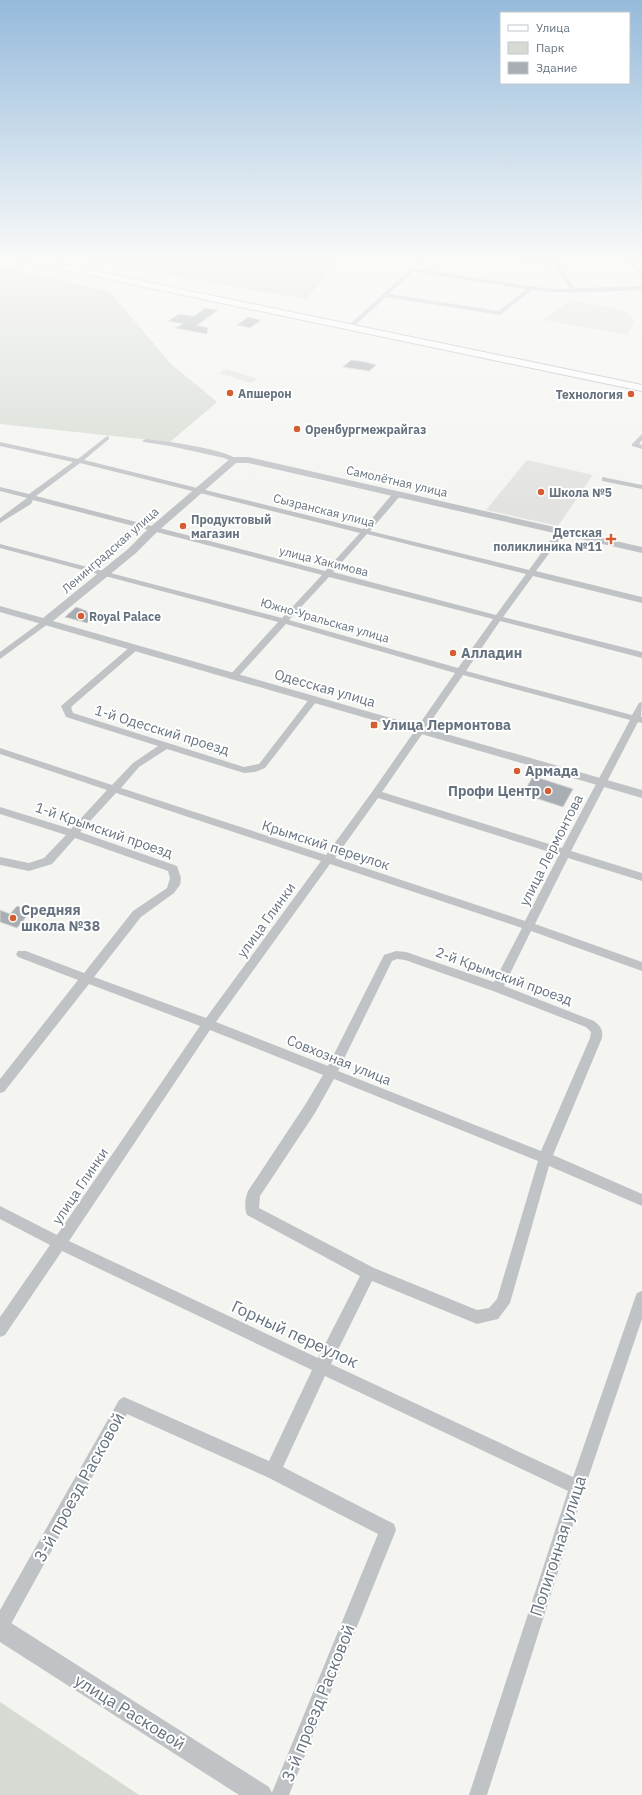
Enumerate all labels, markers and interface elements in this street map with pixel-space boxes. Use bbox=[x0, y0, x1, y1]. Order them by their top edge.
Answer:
legend bbox=[500, 12, 630, 84]
text: Улица bbox=[536, 20, 570, 35]
text: Парк bbox=[536, 40, 565, 55]
text: Здание bbox=[536, 60, 578, 75]
place label: Апшерон bbox=[238, 386, 292, 401]
place label: Технология bbox=[556, 387, 623, 402]
marker: Апшерон bbox=[225, 388, 235, 398]
marker: Технология bbox=[626, 389, 636, 399]
place label: Оренбургмежрайгаз bbox=[305, 422, 426, 437]
marker: Оренбургмежрайгаз bbox=[292, 424, 302, 434]
street label: Самолётная улица bbox=[345, 462, 450, 500]
place label: Школа №5 bbox=[549, 485, 612, 500]
marker: Школа №5 bbox=[536, 487, 546, 497]
street label: Сызранская улица bbox=[272, 490, 377, 530]
street label: Ленинградская улица bbox=[59, 503, 162, 596]
place label: Продуктовый магазин bbox=[191, 512, 271, 541]
marker: Продуктовый магазин bbox=[178, 521, 188, 531]
place label: Детская поликлиника №11 bbox=[493, 525, 602, 554]
marker: Детская поликлиника №11 bbox=[605, 533, 617, 545]
street label: улица Хакимова bbox=[278, 543, 371, 579]
street label: Южно-Уральская улица bbox=[259, 594, 392, 646]
place label: Royal Palace bbox=[89, 609, 161, 624]
marker: Royal Palace bbox=[76, 611, 86, 621]
place label: Алладин bbox=[461, 644, 522, 662]
marker: Алладин bbox=[448, 648, 458, 658]
street label: Одесская улица bbox=[272, 665, 378, 711]
street label: 1-й Одесский проезд bbox=[92, 701, 232, 759]
place label: Улица Лермонтова bbox=[382, 716, 511, 734]
marker: Улица Лермонтова bbox=[369, 720, 379, 730]
place label: Армада bbox=[525, 762, 579, 780]
marker: Армада bbox=[512, 766, 522, 776]
place label: Профи Центр bbox=[448, 782, 540, 800]
marker: Профи Центр bbox=[543, 786, 553, 796]
street label: улица Лермонтова bbox=[515, 791, 587, 909]
street label: 1-й Крымский проезд bbox=[33, 798, 175, 862]
street label: Крымский переулок bbox=[260, 816, 393, 874]
street label: улица Глинки bbox=[233, 879, 299, 961]
place label: Средняя школа №38 bbox=[21, 901, 100, 935]
marker: Средняя школа №38 bbox=[8, 913, 18, 923]
street label: 2-й Крымский проезд bbox=[433, 943, 575, 1009]
street label: Совхозная улица bbox=[284, 1031, 394, 1089]
street label: улица Глинки bbox=[48, 1144, 112, 1228]
street label: Горный переулок bbox=[228, 1295, 362, 1373]
street label: 3-й проезд Расковой bbox=[29, 1408, 129, 1566]
street label: Полигонная улица bbox=[525, 1473, 591, 1619]
street label: 3-й проезд Расковой bbox=[276, 1621, 360, 1785]
street label: улица Расковой bbox=[71, 1669, 189, 1755]

